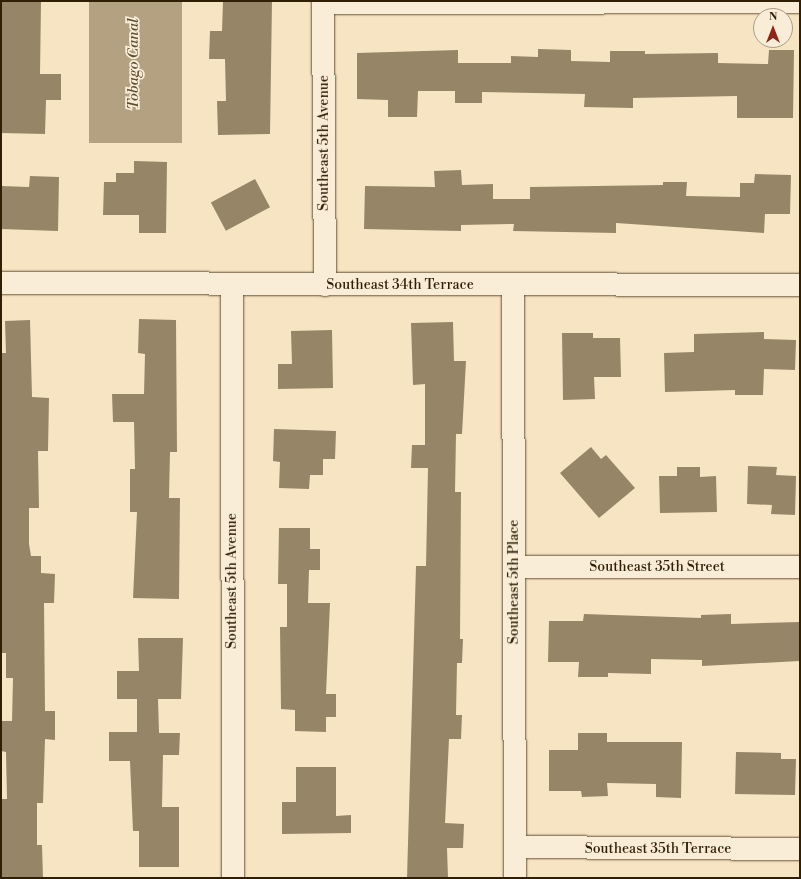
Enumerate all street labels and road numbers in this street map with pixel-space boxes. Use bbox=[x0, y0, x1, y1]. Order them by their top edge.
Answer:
street label: Southeast 5th Avenue bbox=[316, 75, 332, 211]
street label: Southeast 34th Terrace bbox=[326, 277, 474, 293]
street label: Southeast 5th Avenue bbox=[224, 513, 240, 649]
street label: Southeast 5th Place bbox=[506, 520, 522, 644]
street label: Southeast 35th Street bbox=[589, 559, 725, 575]
street label: Southeast 35th Terrace bbox=[585, 841, 731, 857]

